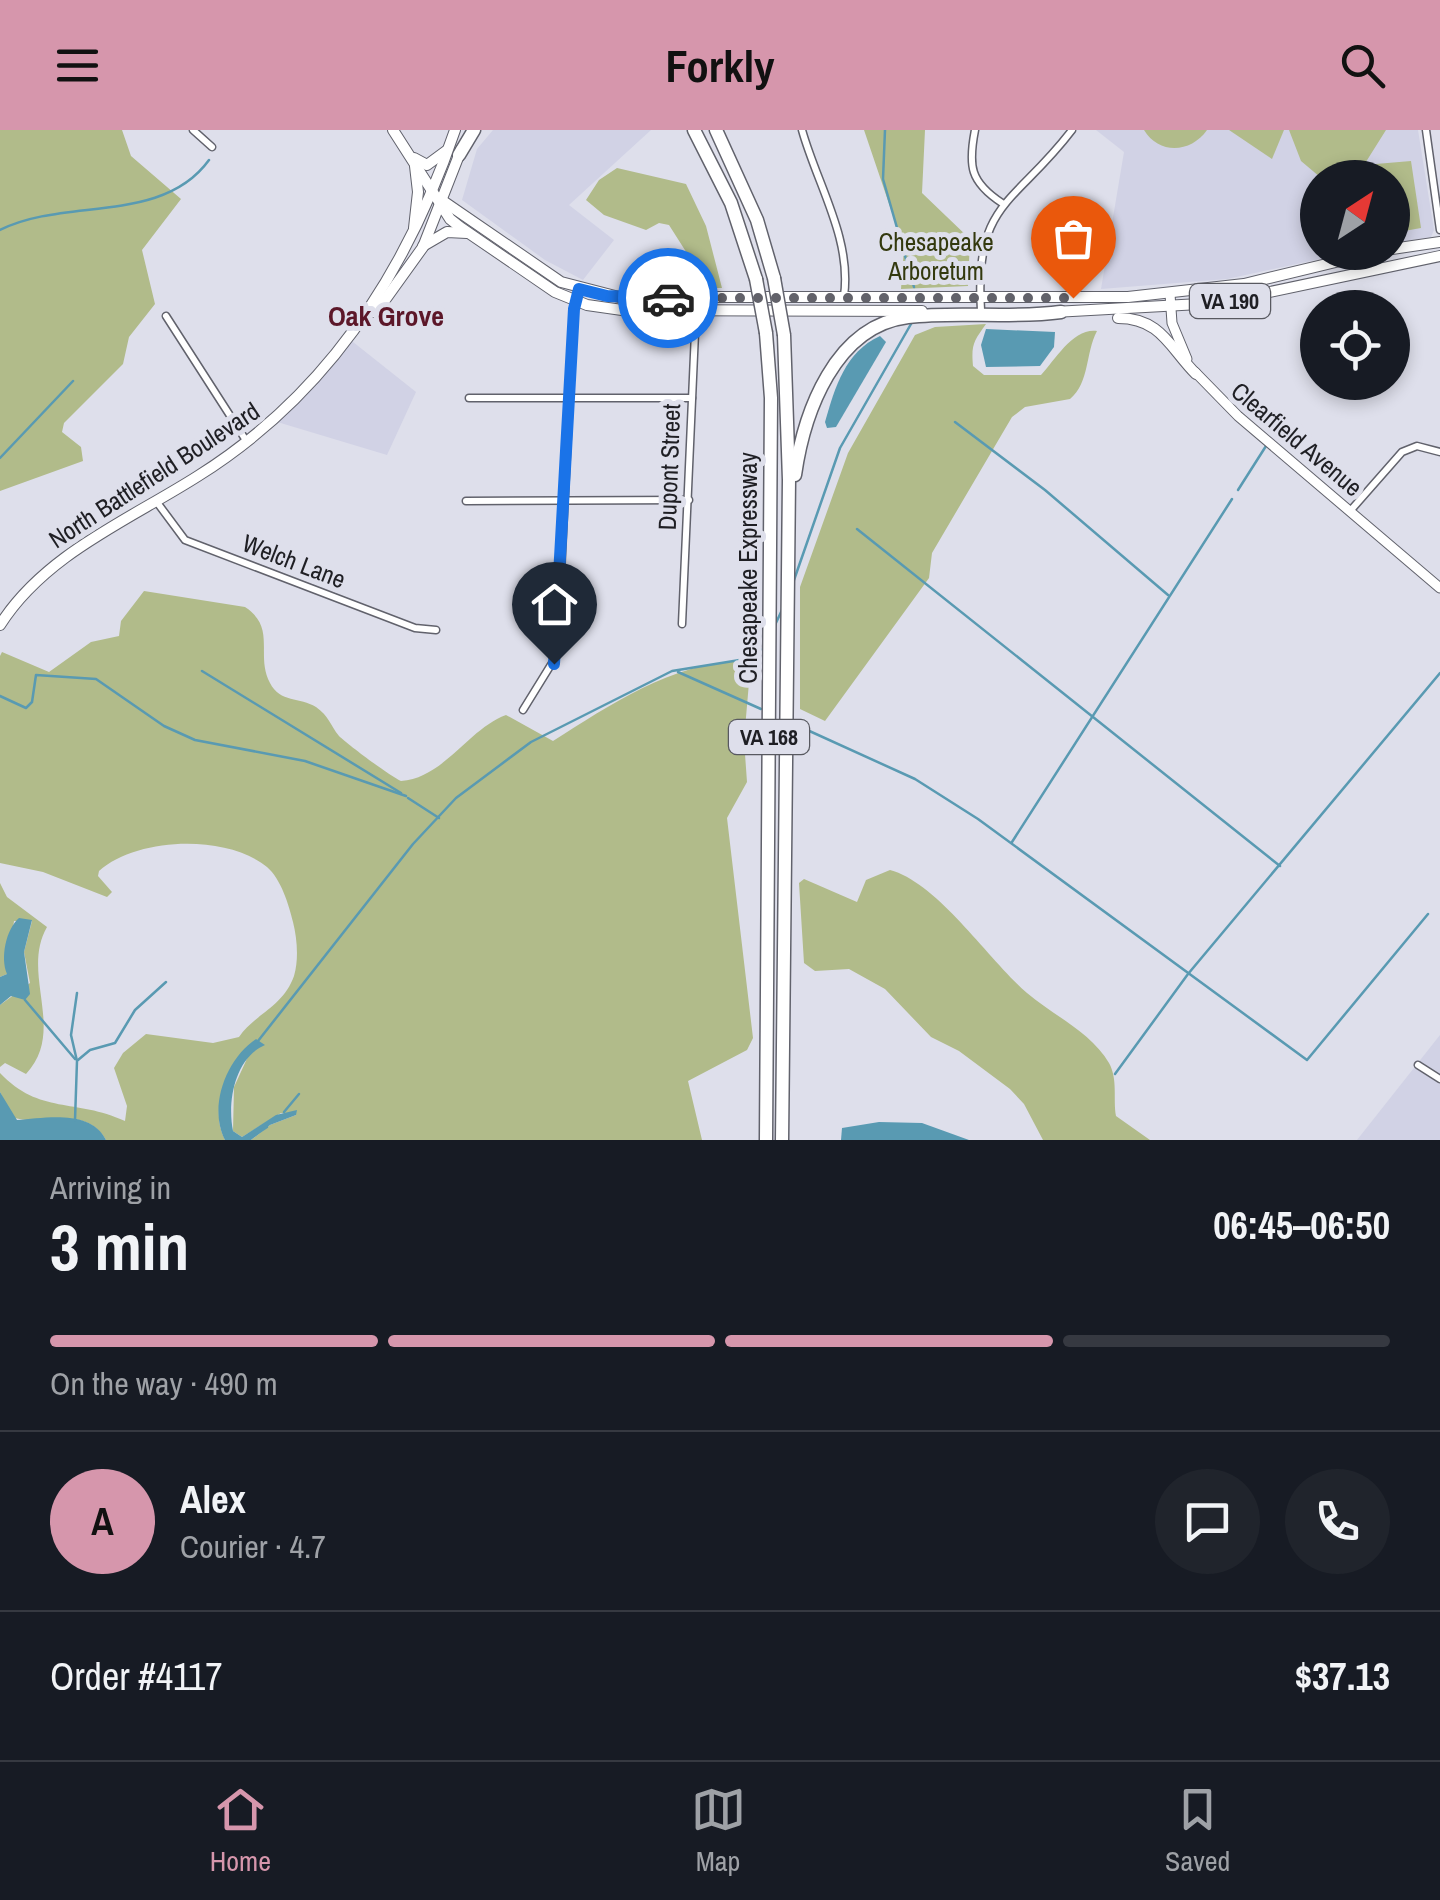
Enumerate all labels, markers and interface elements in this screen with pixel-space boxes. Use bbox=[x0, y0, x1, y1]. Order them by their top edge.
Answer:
text: Forkly bbox=[666, 35, 774, 96]
icon: menu bbox=[50, 38, 105, 93]
icon: search bbox=[1335, 38, 1390, 93]
north arrow bbox=[1300, 160, 1410, 270]
map controls bbox=[1300, 160, 1410, 400]
pin bbox=[1031, 196, 1116, 299]
icon: bag bbox=[1046, 211, 1101, 266]
park label: Chesapeake Arboretum bbox=[878, 225, 994, 288]
courier bbox=[618, 248, 718, 348]
icon: car bbox=[641, 271, 696, 326]
road number: VA 190 bbox=[1190, 284, 1270, 318]
button: locate bbox=[1300, 290, 1410, 400]
district label: Oak Grove bbox=[328, 297, 444, 335]
street label: Clearfield Avenue bbox=[1224, 374, 1370, 504]
street label: North Battlefield Boulevard bbox=[42, 394, 266, 556]
street label: Dupont Street bbox=[650, 403, 688, 531]
street label: Chesapeake Expressway bbox=[731, 452, 765, 684]
street label: Welch Lane bbox=[238, 526, 350, 596]
pin bbox=[512, 562, 597, 665]
icon: home bbox=[527, 577, 582, 632]
road number: VA 168 bbox=[729, 720, 809, 754]
text: Arriving in bbox=[50, 1166, 171, 1209]
text: 06:45–06:50 bbox=[1213, 1200, 1390, 1251]
text: 3 min bbox=[50, 1203, 189, 1290]
text: On the way · 490 m bbox=[50, 1362, 278, 1405]
button: chat bbox=[1155, 1469, 1260, 1574]
button: phone bbox=[1285, 1469, 1390, 1574]
text: Alex bbox=[180, 1474, 246, 1525]
text: A bbox=[91, 1496, 114, 1547]
text: Courier · 4.7 bbox=[180, 1525, 326, 1568]
text: Order #4117 bbox=[50, 1651, 223, 1702]
text: $37.13 bbox=[1295, 1651, 1390, 1702]
tab: Home bbox=[210, 1782, 271, 1880]
tab: Map bbox=[691, 1782, 746, 1880]
tab: Saved bbox=[1165, 1782, 1230, 1880]

